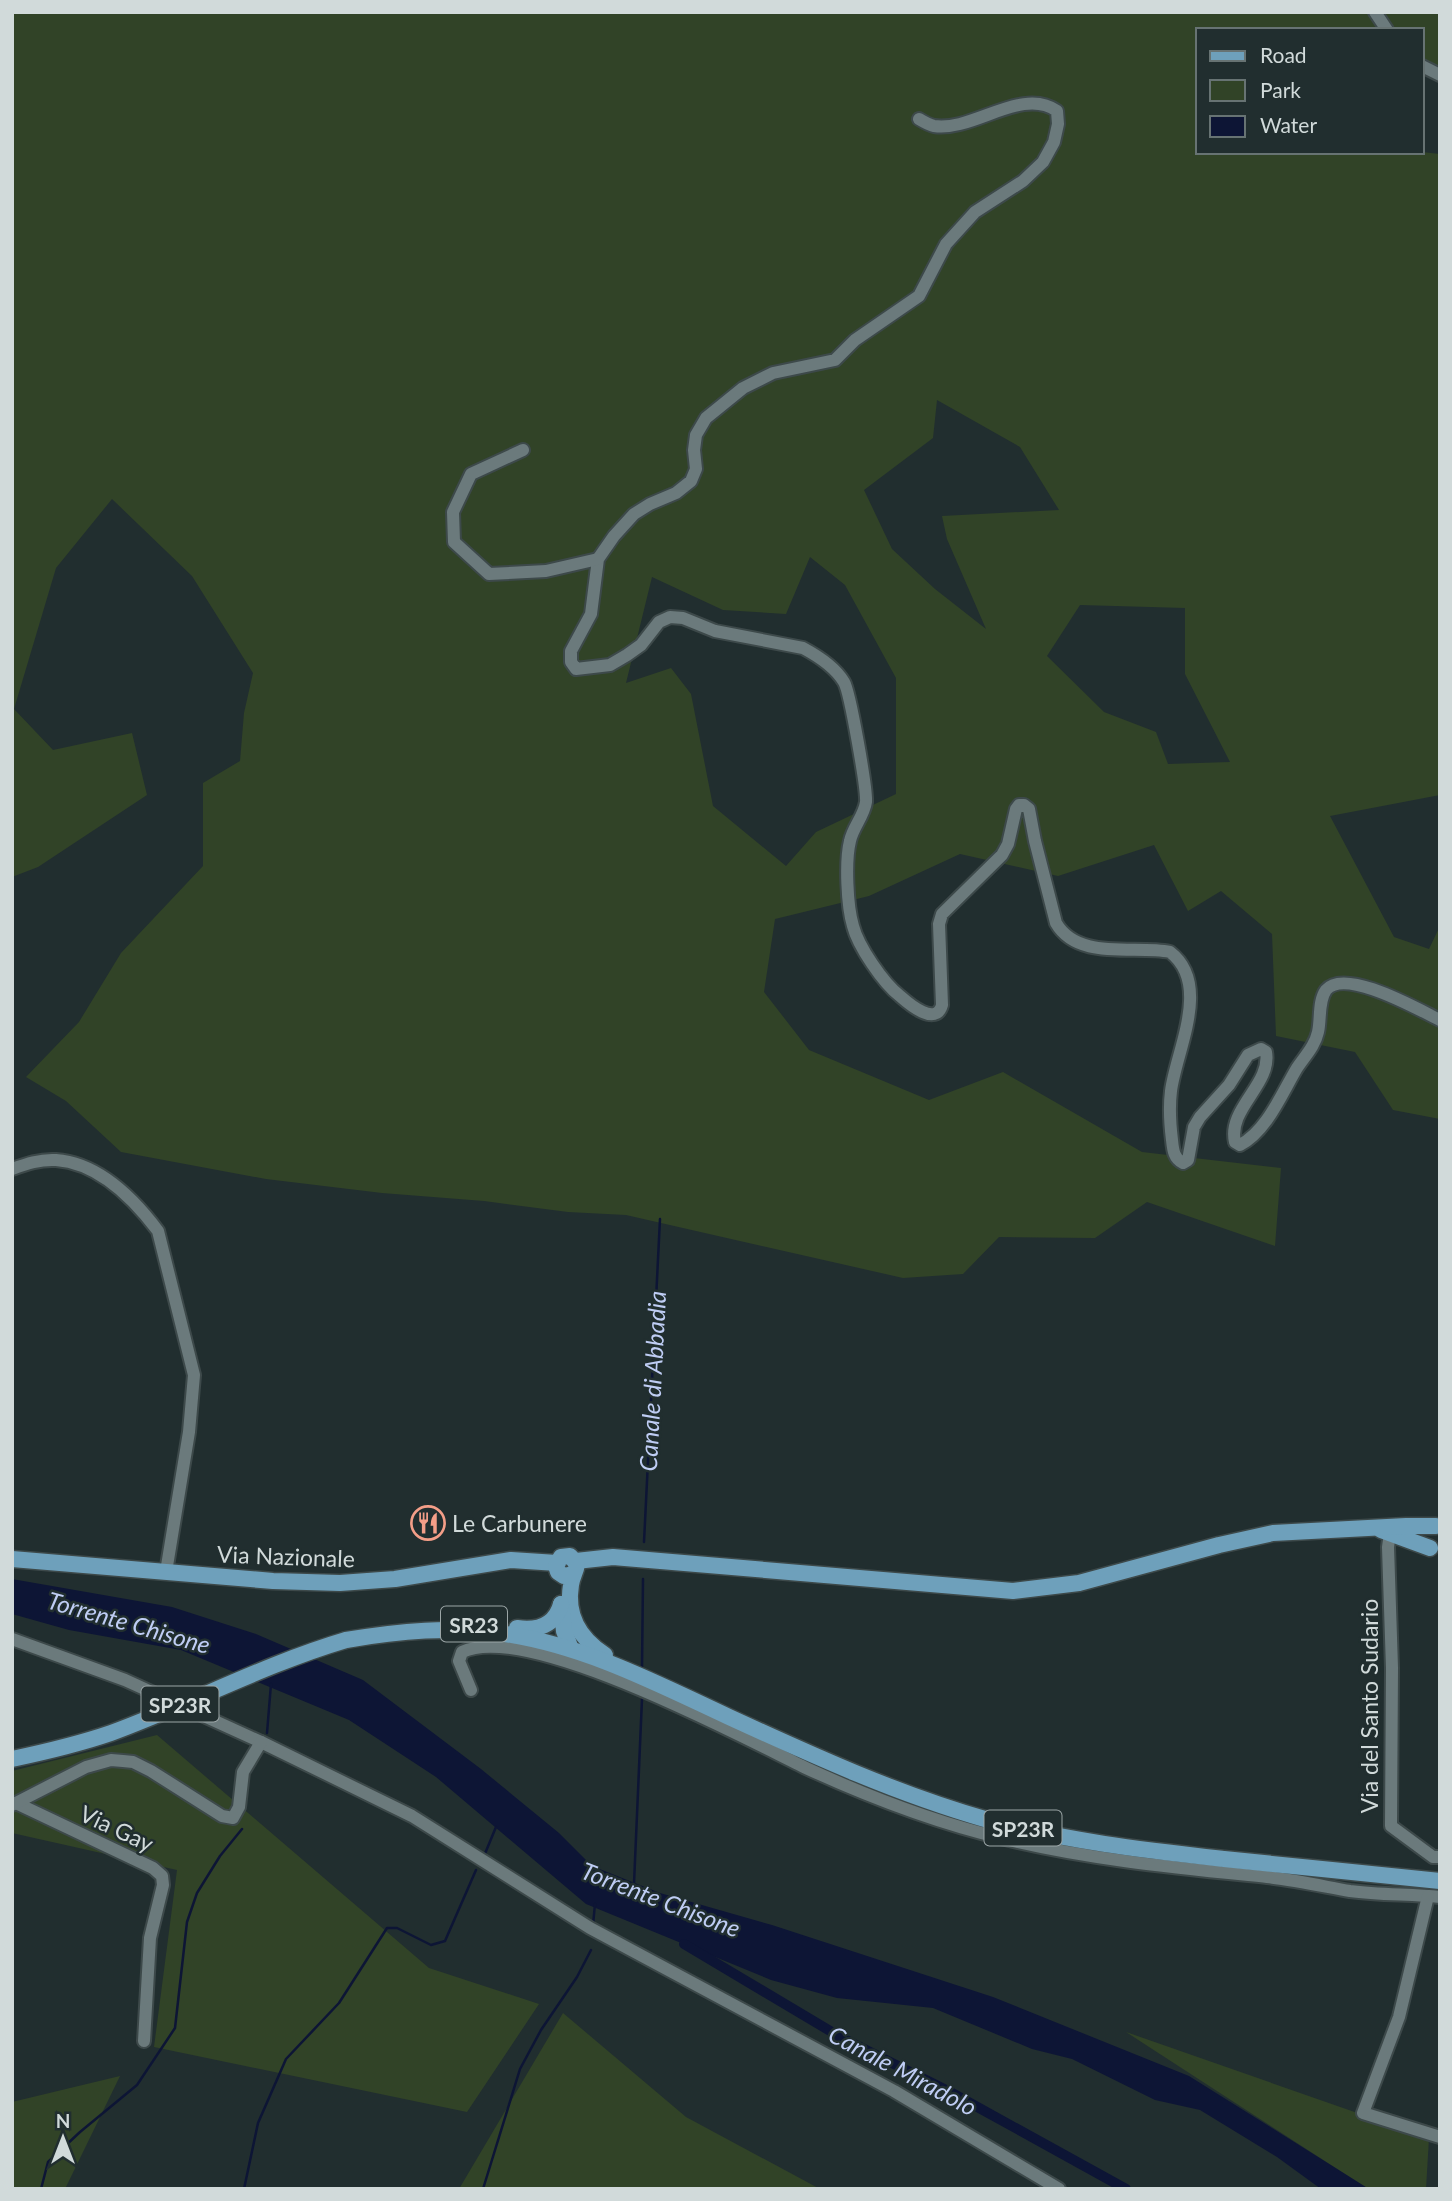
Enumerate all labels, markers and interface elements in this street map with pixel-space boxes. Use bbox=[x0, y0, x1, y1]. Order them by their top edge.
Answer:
legend bbox=[1196, 28, 1424, 154]
text: Road bbox=[1260, 42, 1307, 67]
text: Park bbox=[1260, 77, 1301, 102]
text: Water bbox=[1260, 112, 1317, 137]
water label: Canale di Abbadia bbox=[633, 1290, 671, 1472]
restaurant icon: Le Carbunere bbox=[409, 1504, 447, 1542]
place label: Le Carbunere bbox=[452, 1509, 587, 1537]
street label: Via Nazionale bbox=[217, 1540, 355, 1572]
water label: Torrente Chisone bbox=[44, 1585, 214, 1659]
street label: Via del Santo Sudario bbox=[1355, 1599, 1383, 1813]
road number: SR23 bbox=[441, 1606, 507, 1642]
road number: SP23R bbox=[142, 1686, 218, 1722]
street label: Via Gay bbox=[76, 1799, 158, 1857]
road number: SP23R bbox=[984, 1811, 1062, 1846]
water label: Torrente Chisone bbox=[577, 1855, 745, 1943]
water label: Canale Miradolo bbox=[824, 2019, 982, 2121]
north arrow bbox=[28, 2103, 98, 2173]
text: N bbox=[56, 2109, 70, 2132]

